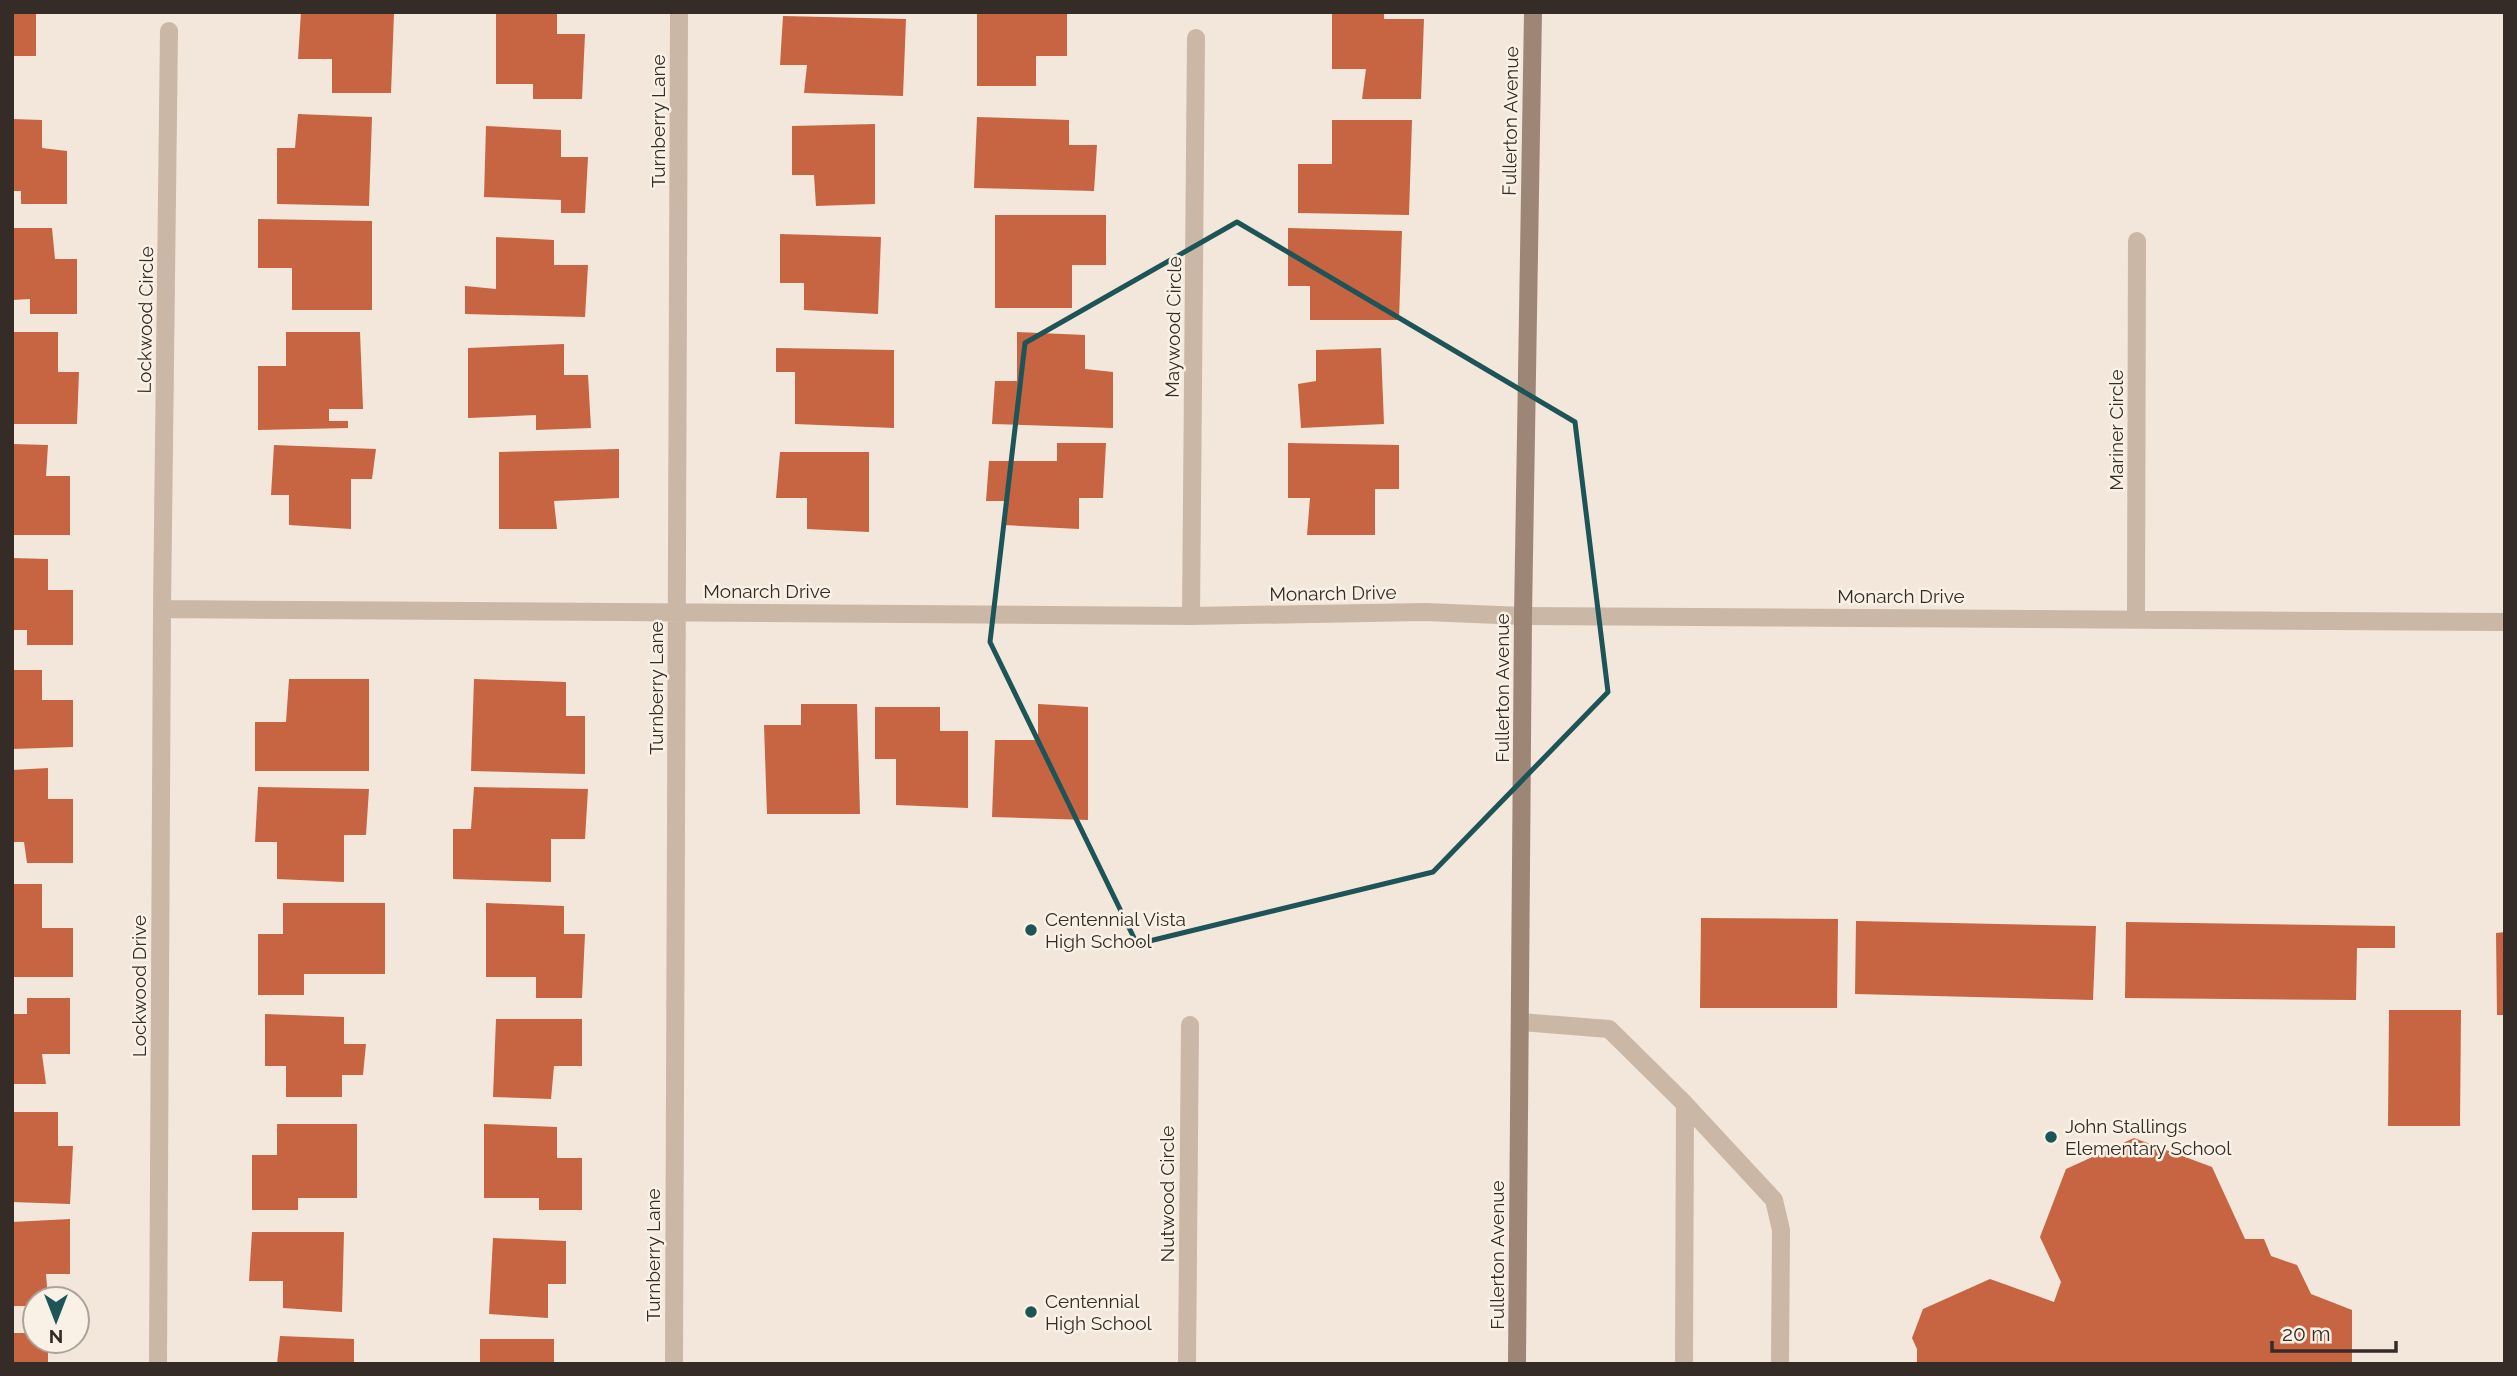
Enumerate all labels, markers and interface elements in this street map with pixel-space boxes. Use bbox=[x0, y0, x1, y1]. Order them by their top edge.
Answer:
street label: Fullerton Avenue bbox=[1498, 46, 1522, 196]
street label: Turnberry Lane bbox=[647, 54, 669, 188]
street label: Lockwood Circle bbox=[133, 246, 157, 394]
street label: Maywood Circle bbox=[1161, 256, 1185, 398]
street label: Mariner Circle bbox=[2105, 369, 2127, 491]
street label: Monarch Drive bbox=[703, 580, 831, 602]
street label: Monarch Drive bbox=[1269, 581, 1397, 605]
street label: Monarch Drive bbox=[1837, 585, 1965, 607]
street label: Fullerton Avenue bbox=[1491, 613, 1513, 763]
street label: Turnberry Lane bbox=[645, 621, 667, 755]
place label: Centennial Vista High School bbox=[1045, 908, 1186, 952]
street label: Lockwood Drive bbox=[128, 915, 150, 1057]
marker: Centennial Vista High School bbox=[1023, 922, 1039, 938]
place label: John Stallings Elementary School bbox=[2065, 1115, 2232, 1159]
street label: Nutwood Circle bbox=[1156, 1126, 1178, 1262]
marker: John Stallings Elementary School bbox=[2043, 1129, 2059, 1145]
street label: Fullerton Avenue bbox=[1486, 1180, 1508, 1330]
street label: Turnberry Lane bbox=[642, 1188, 664, 1322]
north arrow bbox=[21, 1285, 91, 1355]
place label: Centennial High School bbox=[1045, 1290, 1152, 1334]
marker: Centennial High School bbox=[1023, 1304, 1039, 1320]
scale bar bbox=[2272, 1310, 2396, 1354]
text: 20 m bbox=[2282, 1321, 2330, 1346]
text: N bbox=[49, 1326, 63, 1348]

